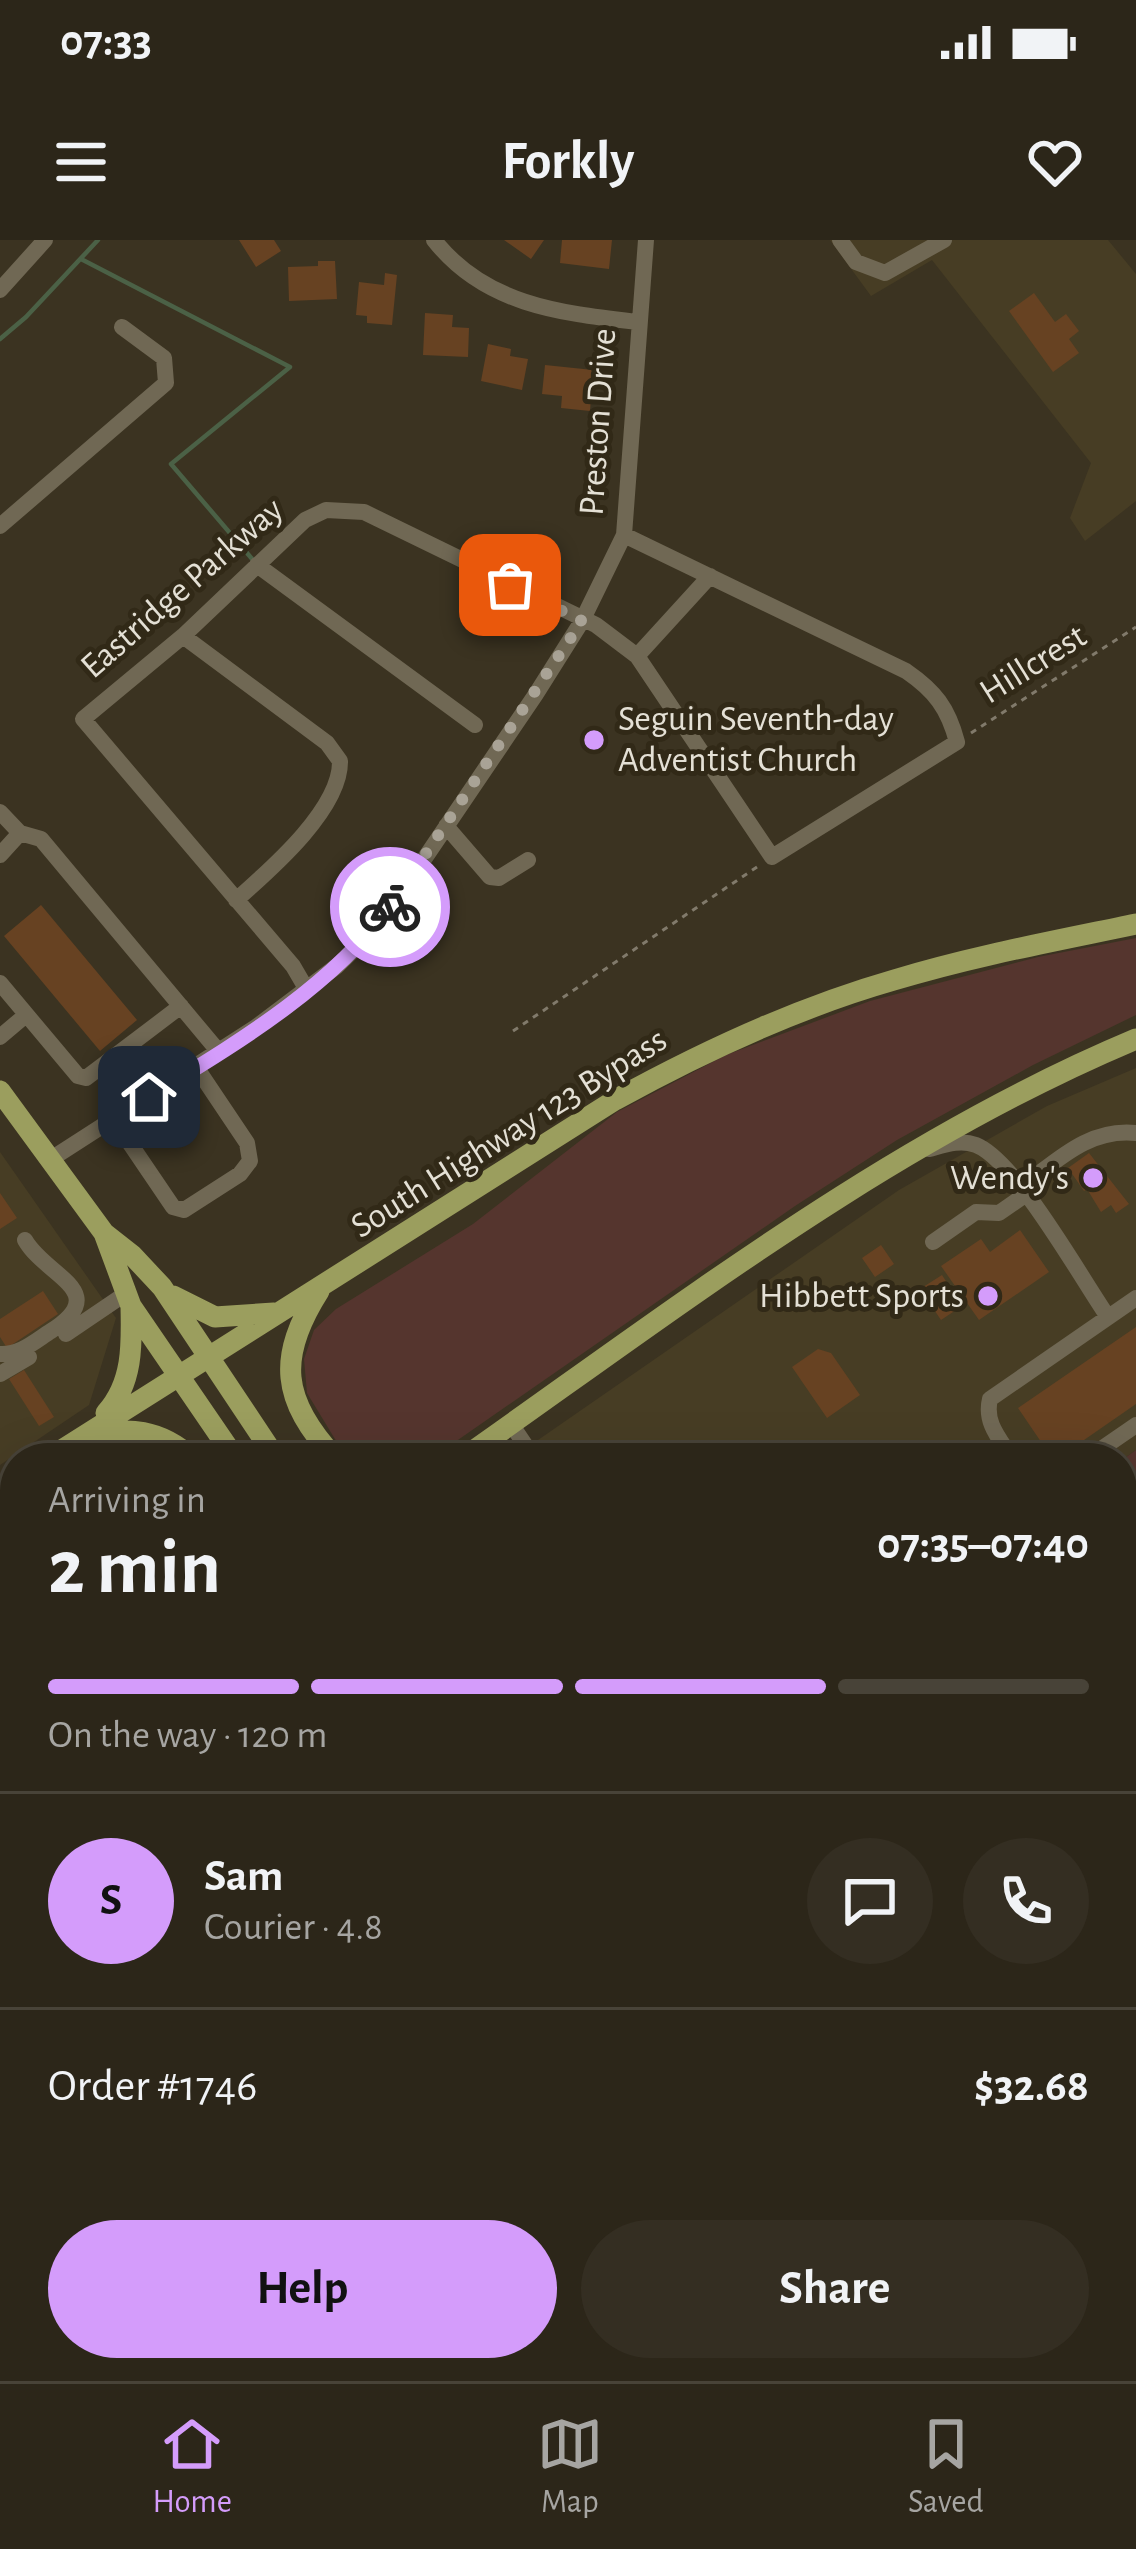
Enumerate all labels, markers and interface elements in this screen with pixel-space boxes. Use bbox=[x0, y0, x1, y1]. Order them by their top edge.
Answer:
text: 07:33 bbox=[60, 19, 152, 64]
icon: menu bbox=[48, 129, 114, 195]
icon: heart bbox=[1022, 129, 1088, 195]
text: Forkly bbox=[502, 135, 634, 189]
street label: Preston Drive bbox=[574, 327, 622, 517]
street label: Eastridge Parkway bbox=[74, 491, 290, 685]
pin bbox=[459, 534, 561, 636]
icon: bag bbox=[477, 552, 543, 618]
street label: Hillcrest bbox=[974, 617, 1093, 710]
place label: Seguin Seventh-day Adventist Church bbox=[618, 701, 894, 778]
marker: Seguin Seventh-day Adventist Church bbox=[581, 727, 607, 753]
courier bbox=[330, 847, 450, 967]
icon: bike bbox=[357, 874, 423, 940]
street label: South Highway 123 Bypass bbox=[345, 1021, 673, 1245]
pin bbox=[98, 1046, 200, 1148]
icon: home bbox=[116, 1064, 182, 1130]
place label: Wendy's bbox=[950, 1160, 1069, 1196]
marker: Wendy's bbox=[1080, 1165, 1106, 1191]
place label: Hibbett Sports bbox=[759, 1278, 964, 1314]
marker: Hibbett Sports bbox=[975, 1283, 1001, 1309]
text: Arriving in bbox=[48, 1481, 206, 1520]
text: 07:35–07:40 bbox=[877, 1522, 1089, 1567]
text: 2 min bbox=[48, 1530, 221, 1608]
text: On the way · 120 m bbox=[48, 1716, 327, 1755]
button: chat bbox=[807, 1838, 933, 1964]
button: phone bbox=[963, 1838, 1089, 1964]
text: Sam bbox=[204, 1854, 283, 1899]
text: S bbox=[100, 1878, 122, 1923]
text: Courier · 4.8 bbox=[204, 1908, 383, 1947]
text: Order #1746 bbox=[48, 2064, 257, 2109]
text: $32.68 bbox=[974, 2064, 1089, 2109]
button: Help bbox=[48, 2220, 557, 2358]
button: Share bbox=[581, 2220, 1089, 2358]
tab: Home bbox=[153, 2411, 232, 2523]
tab: Map bbox=[537, 2411, 603, 2523]
tab: Saved bbox=[908, 2411, 983, 2523]

